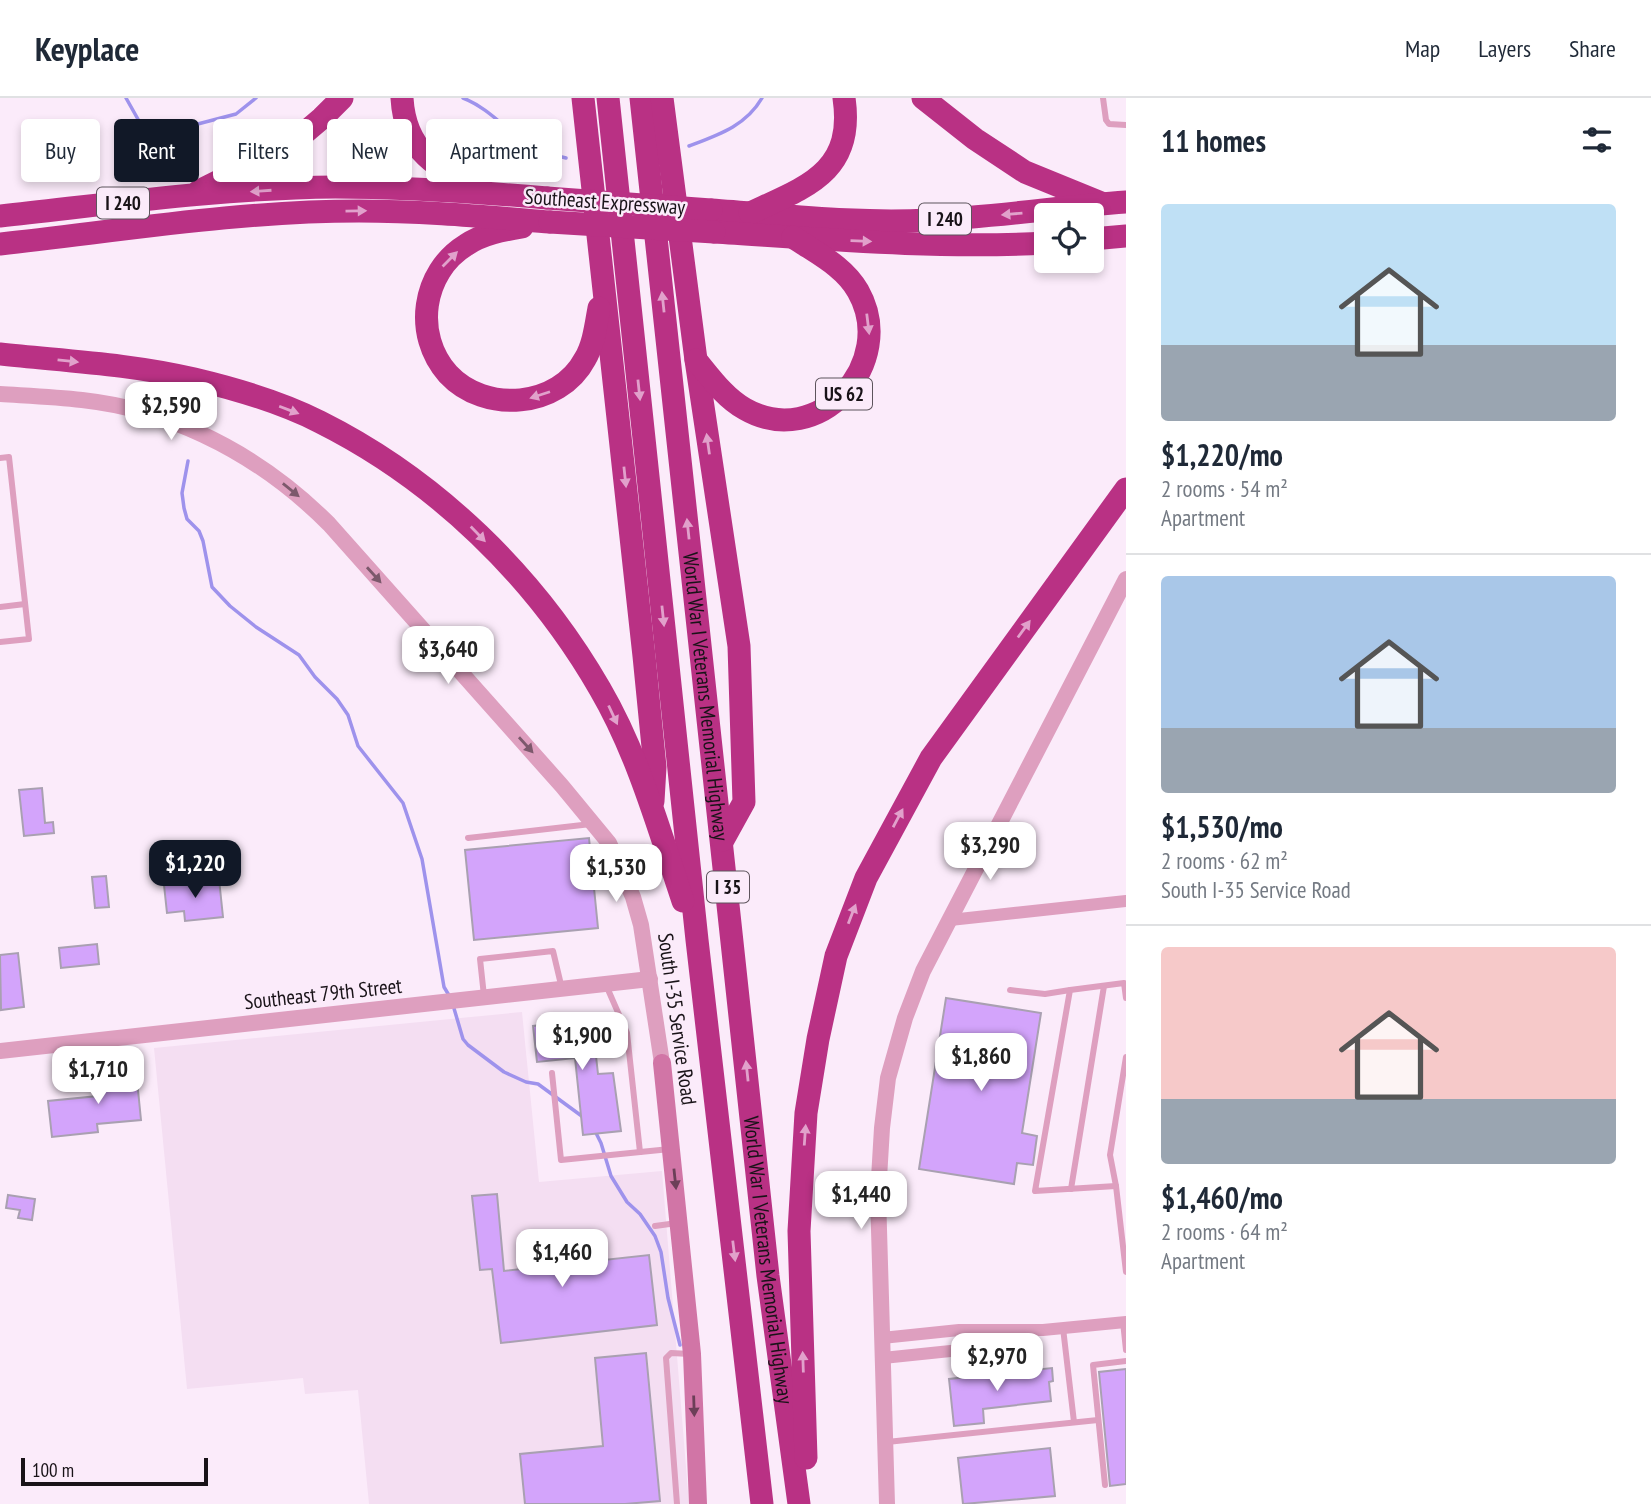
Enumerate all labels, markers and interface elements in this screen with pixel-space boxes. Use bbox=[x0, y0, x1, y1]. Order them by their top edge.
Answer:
text: Keyplace bbox=[35, 27, 139, 70]
text: Map bbox=[1405, 33, 1440, 64]
text: Layers bbox=[1478, 33, 1531, 64]
text: Share bbox=[1569, 33, 1616, 64]
chip: Buy bbox=[21, 119, 100, 182]
chip: Rent bbox=[114, 119, 199, 182]
chip: Filters bbox=[213, 119, 313, 182]
chip: New bbox=[327, 119, 412, 182]
chip: Apartment bbox=[426, 119, 562, 182]
text: 11 homes bbox=[1161, 121, 1266, 160]
icon: filters bbox=[1578, 121, 1616, 159]
street label: Southeast Expressway bbox=[524, 182, 686, 221]
one-way arrow bbox=[250, 186, 272, 197]
road number: I 240 bbox=[97, 188, 149, 218]
road number: I 240 bbox=[919, 203, 971, 234]
map controls bbox=[1034, 203, 1104, 273]
button: locate bbox=[1034, 203, 1104, 273]
one-way arrow bbox=[345, 206, 367, 217]
one-way arrow bbox=[1001, 209, 1023, 220]
one-way arrow bbox=[850, 236, 872, 247]
icon: home bbox=[1326, 249, 1452, 375]
one-way arrow bbox=[441, 251, 458, 267]
one-way arrow bbox=[658, 291, 669, 313]
one-way arrow bbox=[862, 314, 873, 336]
one-way arrow bbox=[57, 356, 79, 367]
road number: US 62 bbox=[816, 378, 872, 410]
one-way arrow bbox=[634, 379, 645, 401]
pin: $2,590 bbox=[114, 382, 228, 442]
text: $2,590 bbox=[141, 390, 201, 419]
one-way arrow bbox=[530, 390, 551, 401]
one-way arrow bbox=[279, 404, 300, 415]
one-way arrow bbox=[702, 433, 713, 455]
text: $1,220/mo bbox=[1161, 435, 1283, 474]
one-way arrow bbox=[620, 466, 631, 488]
text: 2 rooms · 54 m² bbox=[1161, 474, 1288, 503]
one-way arrow bbox=[282, 483, 300, 498]
text: Apartment bbox=[1161, 503, 1245, 532]
one-way arrow bbox=[682, 517, 693, 539]
one-way arrow bbox=[469, 525, 485, 542]
street label: World War I Veterans Memorial Highway bbox=[677, 551, 735, 842]
one-way arrow bbox=[366, 566, 382, 583]
one-way arrow bbox=[658, 605, 669, 627]
one-way arrow bbox=[1017, 620, 1031, 638]
icon: home bbox=[1326, 621, 1452, 747]
pin: $3,640 bbox=[391, 626, 505, 686]
text: $3,640 bbox=[418, 634, 478, 663]
one-way arrow bbox=[608, 705, 619, 726]
one-way arrow bbox=[518, 736, 534, 754]
text: $1,530/mo bbox=[1161, 807, 1283, 846]
one-way arrow bbox=[892, 808, 904, 827]
pin: $3,290 bbox=[933, 822, 1047, 882]
text: $3,290 bbox=[960, 830, 1020, 859]
pin: $1,220 bbox=[138, 840, 252, 900]
pin: $1,530 bbox=[559, 844, 673, 904]
text: 2 rooms · 62 m² bbox=[1161, 846, 1288, 875]
text: $1,220 bbox=[165, 848, 225, 877]
text: $1,530 bbox=[586, 852, 646, 881]
road number: I 35 bbox=[707, 872, 749, 902]
text: South I-35 Service Road bbox=[1161, 875, 1351, 904]
one-way arrow bbox=[847, 903, 858, 924]
street label: South I-35 Service Road bbox=[652, 931, 703, 1107]
street label: Southeast 79th Street bbox=[243, 972, 403, 1015]
icon: home bbox=[1326, 992, 1452, 1118]
pin: $1,900 bbox=[525, 1012, 639, 1072]
text: $1,900 bbox=[552, 1020, 612, 1049]
pin: $1,860 bbox=[924, 1034, 1038, 1093]
text: $1,860 bbox=[951, 1041, 1011, 1070]
pin: $1,710 bbox=[41, 1046, 155, 1106]
text: $1,710 bbox=[68, 1054, 128, 1083]
one-way arrow bbox=[741, 1060, 752, 1082]
street label: World War I Veterans Memorial Highway bbox=[738, 1115, 799, 1406]
one-way arrow bbox=[799, 1124, 810, 1146]
one-way arrow bbox=[670, 1168, 681, 1190]
pin: $1,440 bbox=[804, 1172, 918, 1231]
text: $1,460/mo bbox=[1161, 1178, 1283, 1217]
text: $1,440 bbox=[831, 1179, 891, 1208]
text: 2 rooms · 64 m² bbox=[1161, 1217, 1288, 1246]
pin: $1,460 bbox=[505, 1230, 619, 1289]
text: $1,460 bbox=[532, 1237, 592, 1266]
one-way arrow bbox=[728, 1240, 739, 1262]
text: Apartment bbox=[1161, 1246, 1245, 1275]
pin: $2,970 bbox=[940, 1334, 1054, 1393]
text: $2,970 bbox=[967, 1341, 1027, 1370]
one-way arrow bbox=[797, 1351, 808, 1373]
one-way arrow bbox=[689, 1395, 700, 1417]
scale bar bbox=[21, 1455, 208, 1487]
text: 100 m bbox=[32, 1458, 74, 1482]

